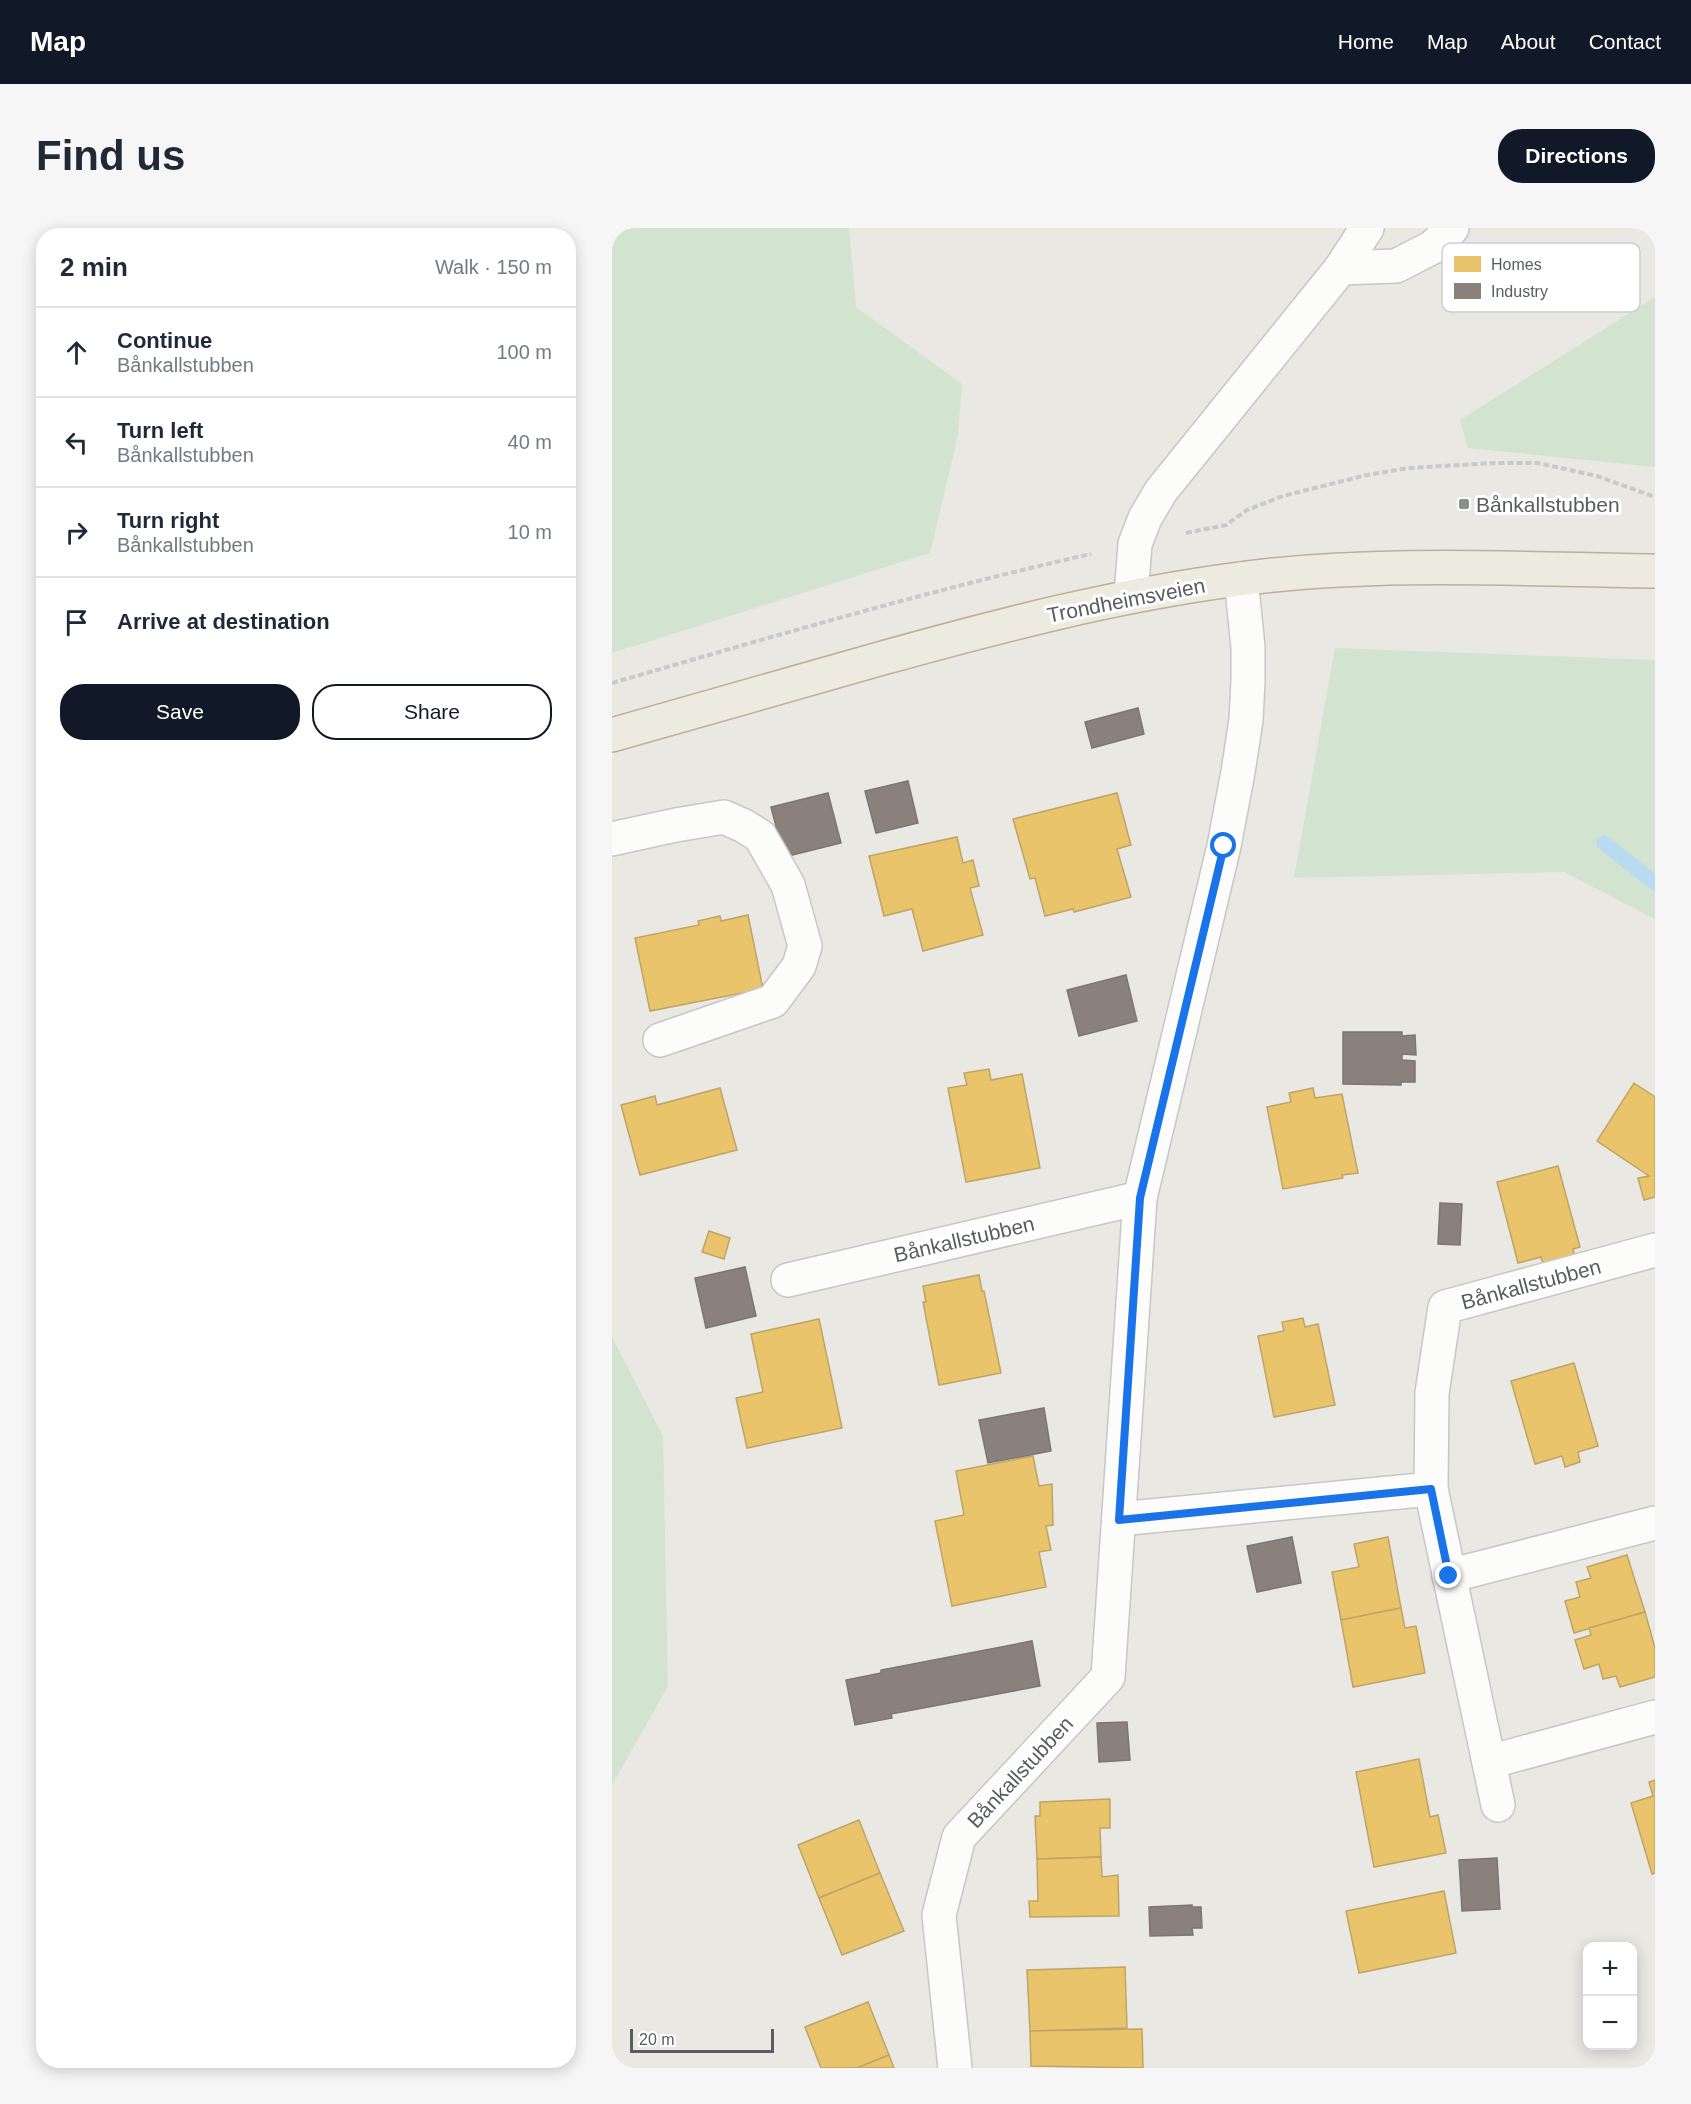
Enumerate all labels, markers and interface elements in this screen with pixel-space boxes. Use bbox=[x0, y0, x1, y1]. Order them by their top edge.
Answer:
text: Map bbox=[30, 26, 86, 57]
text: Home bbox=[1338, 30, 1394, 53]
text: Map bbox=[1427, 30, 1468, 53]
text: About bbox=[1501, 30, 1556, 53]
text: Contact bbox=[1589, 30, 1661, 53]
button: Directions bbox=[1498, 129, 1655, 183]
text: Find us bbox=[36, 132, 185, 179]
legend bbox=[1442, 243, 1640, 312]
text: 2 min bbox=[60, 252, 128, 282]
text: Walk · 150 m bbox=[435, 256, 552, 278]
text: Homes bbox=[1491, 256, 1542, 273]
text: Industry bbox=[1491, 283, 1548, 300]
text: Continue bbox=[117, 328, 212, 353]
icon: ahead bbox=[60, 336, 93, 369]
text: 100 m bbox=[496, 341, 552, 363]
text: Bånkallstubben bbox=[117, 354, 254, 376]
text: Turn left bbox=[117, 418, 203, 443]
icon: left bbox=[60, 426, 93, 459]
text: 40 m bbox=[508, 431, 552, 453]
text: Bånkallstubben bbox=[117, 444, 254, 466]
place label: Bånkallstubben bbox=[1476, 493, 1620, 516]
marker: Bånkallstubben bbox=[1457, 497, 1471, 511]
text: Turn right bbox=[117, 508, 219, 533]
icon: right bbox=[60, 516, 93, 549]
text: 10 m bbox=[508, 521, 552, 543]
text: Bånkallstubben bbox=[117, 534, 254, 556]
street label: Trondheimsveien bbox=[1045, 573, 1207, 627]
icon: arrive bbox=[60, 606, 93, 639]
text: Arrive at destination bbox=[117, 609, 330, 634]
button: Save bbox=[60, 684, 300, 740]
button: Share bbox=[312, 684, 552, 740]
route start bbox=[1210, 832, 1236, 858]
street label: Bånkallstubben bbox=[891, 1212, 1037, 1266]
street label: Bånkallstubben bbox=[1459, 1254, 1603, 1314]
route end bbox=[1435, 1562, 1461, 1588]
street label: Bånkallstubben bbox=[963, 1712, 1077, 1832]
map controls bbox=[1583, 1942, 1637, 2050]
button: + bbox=[1583, 1942, 1637, 1996]
button: − bbox=[1583, 1996, 1637, 2050]
scale bar bbox=[630, 2026, 774, 2054]
text: 20 m bbox=[639, 2031, 675, 2048]

